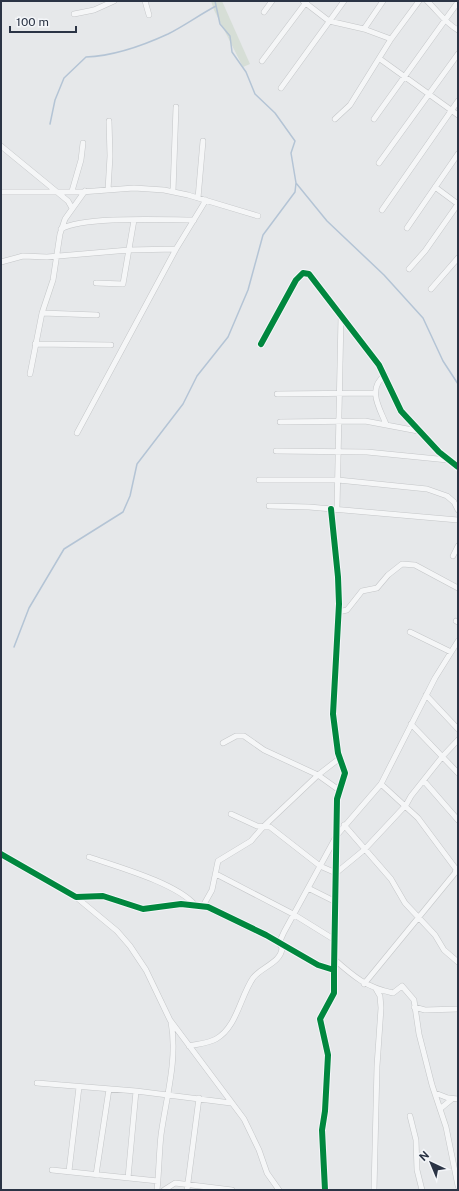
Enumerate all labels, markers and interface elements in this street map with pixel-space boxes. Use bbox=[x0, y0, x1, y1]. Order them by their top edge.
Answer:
scale bar bbox=[10, 8, 76, 34]
text: 100 m bbox=[16, 15, 49, 29]
north arrow bbox=[411, 1143, 451, 1183]
text: N bbox=[417, 1149, 431, 1163]

